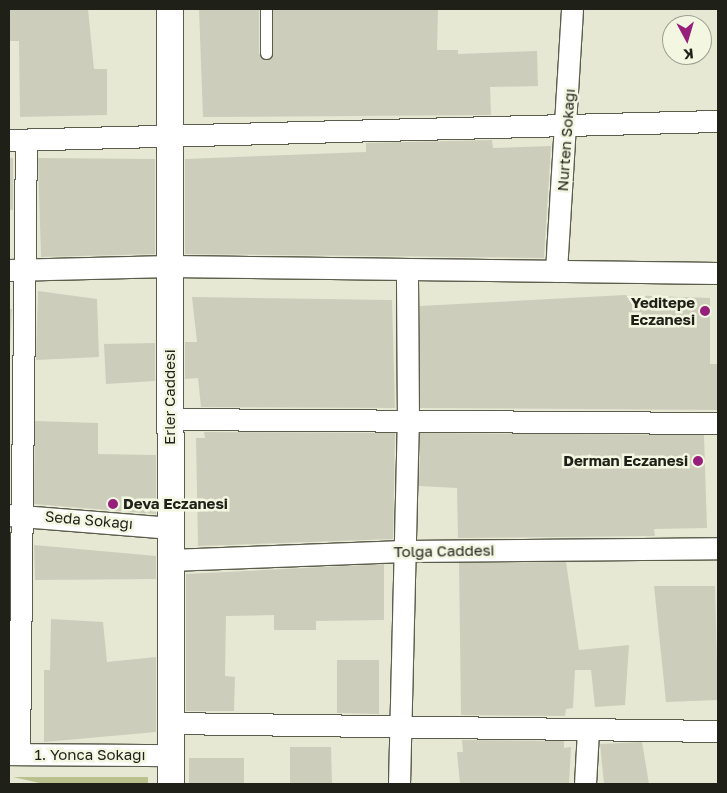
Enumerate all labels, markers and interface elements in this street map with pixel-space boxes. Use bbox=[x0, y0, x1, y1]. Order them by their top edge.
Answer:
north arrow bbox=[662, 15, 712, 65]
text: K bbox=[683, 45, 694, 63]
street label: Nurten Sokağı bbox=[553, 88, 579, 192]
place label: Yeditepe Eczanesi bbox=[630, 293, 695, 328]
marker: Yeditepe Eczanesi bbox=[699, 305, 711, 317]
street label: Erler Caddesi bbox=[161, 349, 179, 445]
place label: Derman Eczanesi bbox=[563, 452, 688, 470]
marker: Derman Eczanesi bbox=[692, 455, 704, 467]
place label: Deva Eczanesi bbox=[123, 495, 228, 513]
marker: Deva Eczanesi bbox=[107, 498, 119, 510]
street label: Seda Sokağı bbox=[44, 507, 134, 533]
street label: Tolga Caddesi bbox=[393, 541, 495, 561]
street label: 1. Yonca Sokağı bbox=[34, 746, 146, 764]

